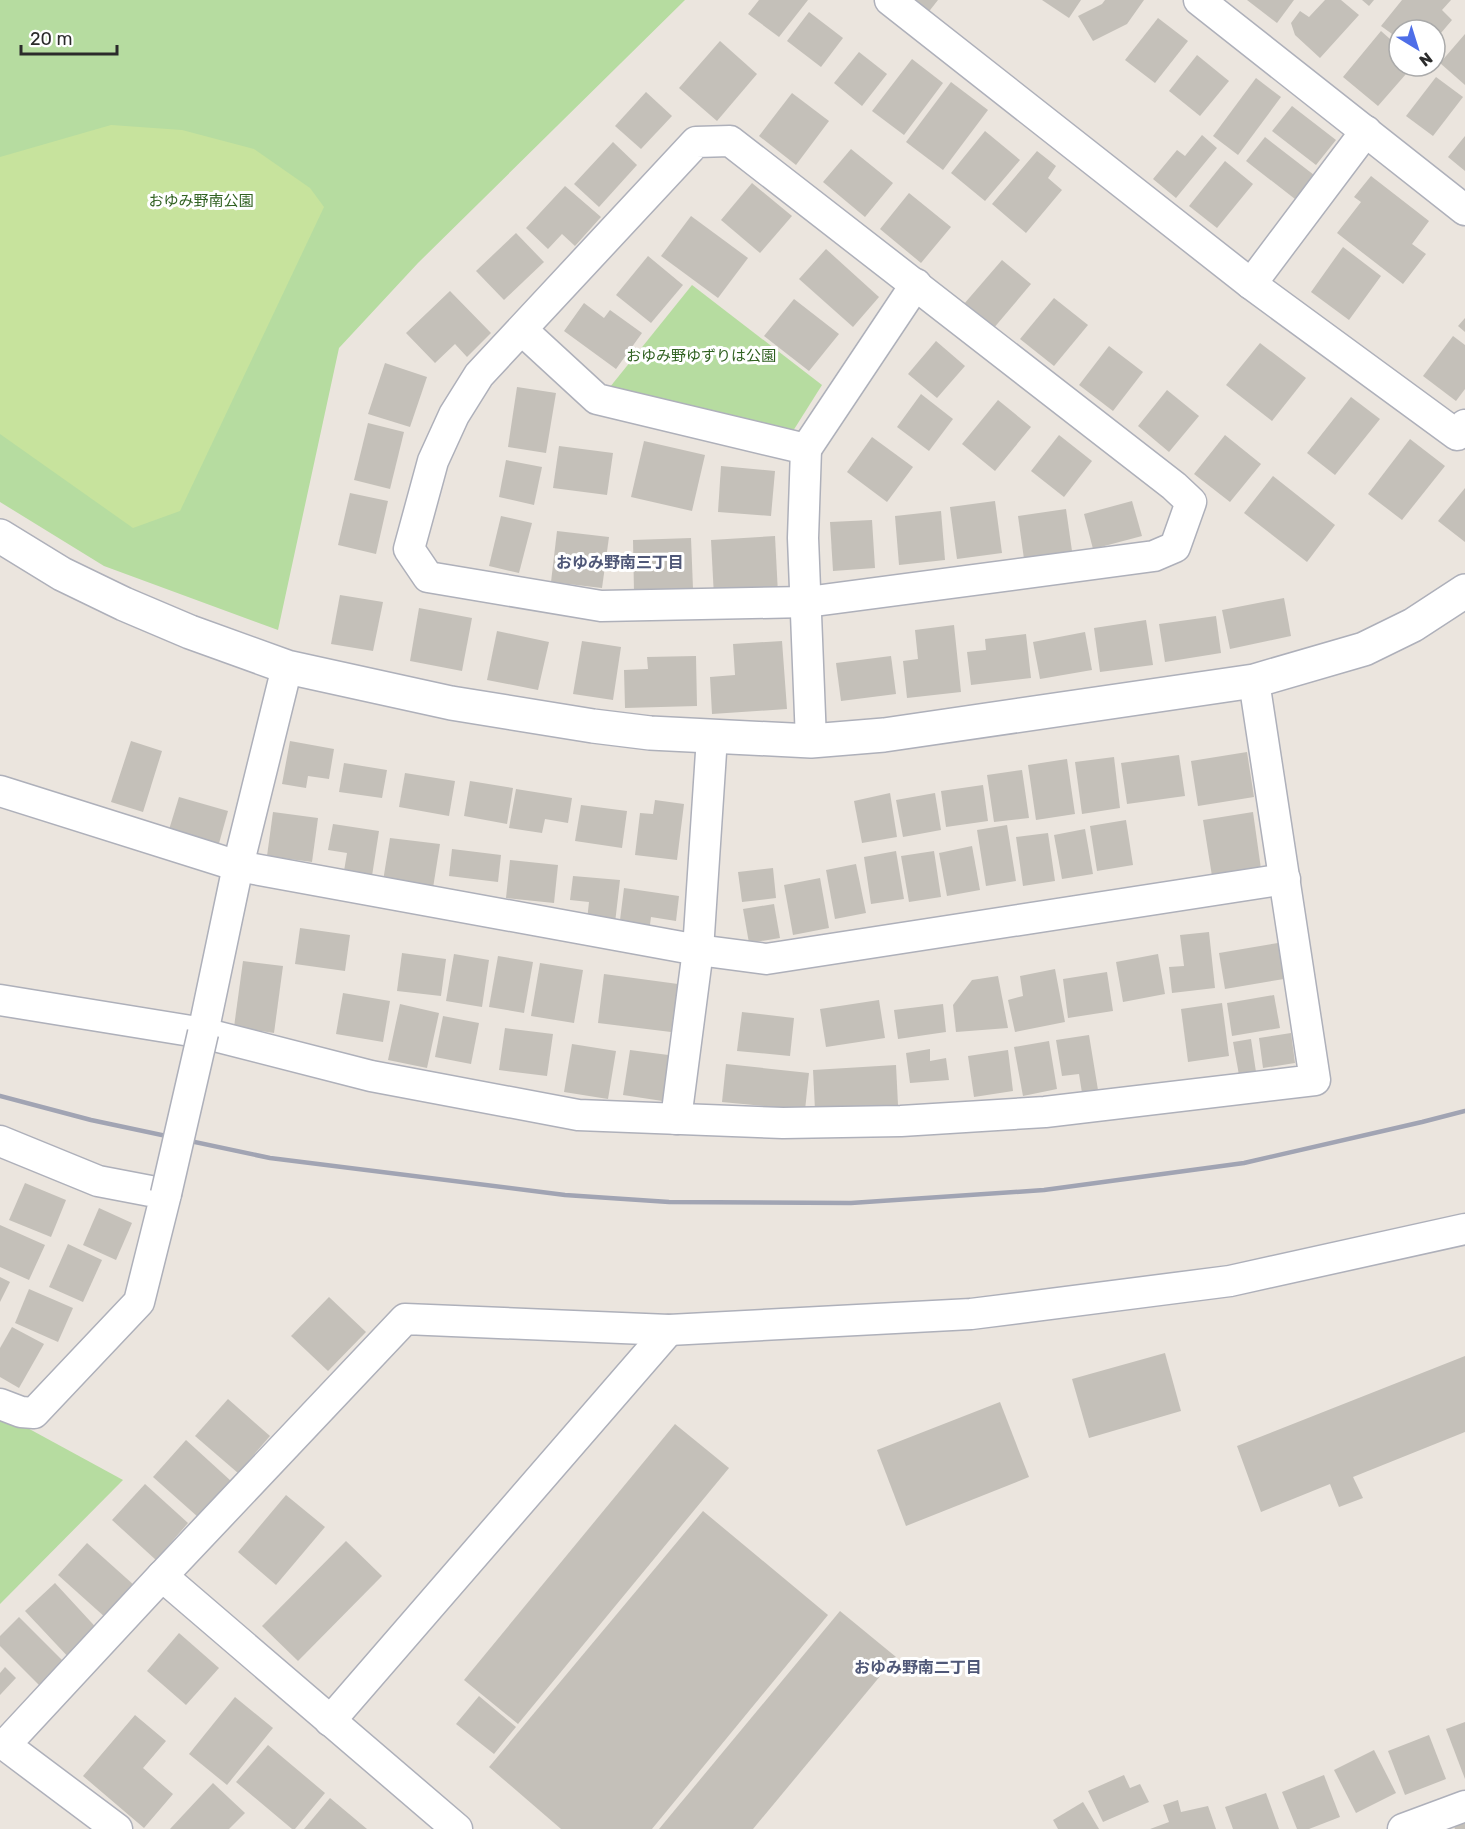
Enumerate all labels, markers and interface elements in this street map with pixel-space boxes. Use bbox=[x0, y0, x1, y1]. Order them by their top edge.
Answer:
scale bar bbox=[21, 18, 117, 56]
north arrow bbox=[1387, 18, 1447, 78]
text: 20 m bbox=[30, 28, 72, 50]
text: N bbox=[1416, 48, 1436, 70]
park label: おゆみ野南公園 bbox=[148, 192, 254, 210]
park label: おゆみ野ゆずりは公園 bbox=[626, 347, 776, 365]
district label: おゆみ野南三丁目 bbox=[556, 553, 684, 572]
district label: おゆみ野南二丁目 bbox=[854, 1658, 982, 1677]

